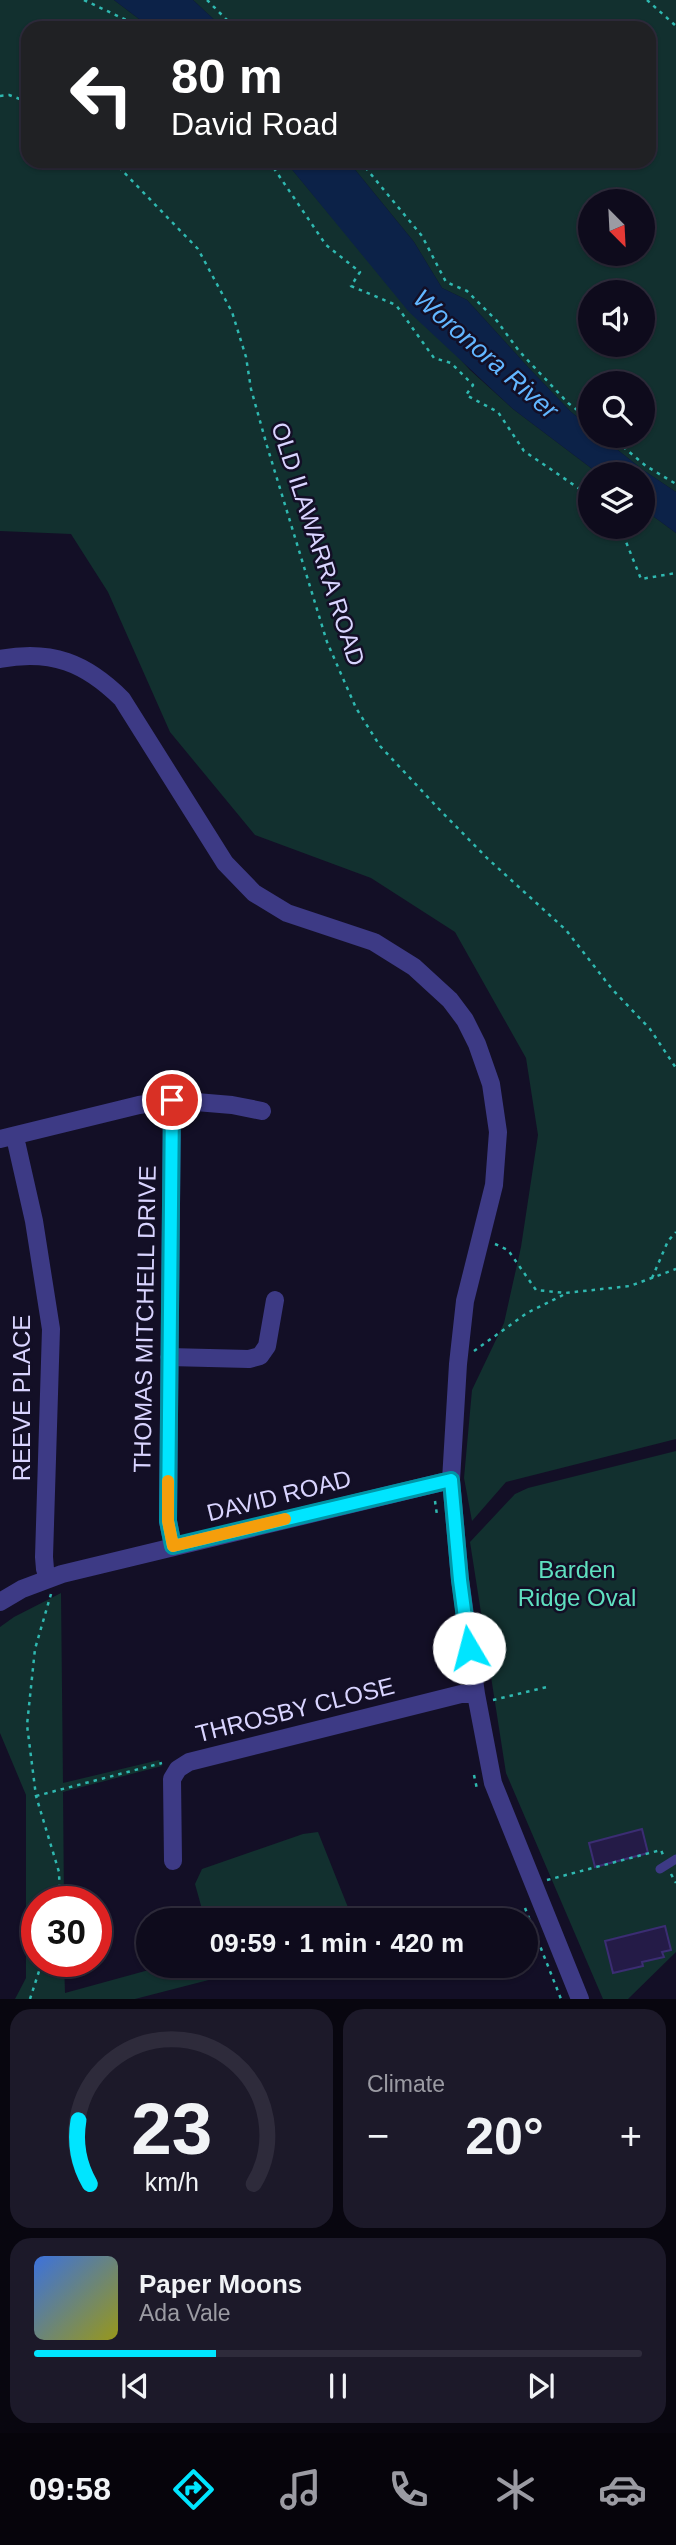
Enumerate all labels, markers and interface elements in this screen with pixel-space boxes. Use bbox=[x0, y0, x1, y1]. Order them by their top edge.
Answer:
icon: left bbox=[56, 49, 147, 140]
text: 80 m bbox=[171, 49, 283, 103]
text: David Road bbox=[171, 106, 338, 142]
north arrow bbox=[578, 189, 654, 266]
map controls bbox=[578, 189, 655, 539]
button: sound bbox=[578, 280, 655, 357]
water label: Woronora River bbox=[407, 283, 566, 426]
button: search bbox=[578, 371, 655, 448]
street label: OLD ILAWARRA ROAD bbox=[266, 419, 371, 669]
button: layers bbox=[578, 462, 655, 539]
pin bbox=[142, 1070, 202, 1130]
icon: arrive bbox=[153, 1081, 191, 1119]
street label: THOMAS MITCHELL DRIVE bbox=[128, 1165, 161, 1473]
street label: REEVE PLACE bbox=[8, 1315, 35, 1481]
street label: DAVID ROAD bbox=[204, 1465, 354, 1526]
park label: Barden Ridge Oval bbox=[518, 1556, 636, 1611]
position arrow bbox=[432, 1611, 506, 1685]
street label: THROSBY CLOSE bbox=[193, 1672, 397, 1747]
speed limit sign: 30 bbox=[21, 1886, 112, 1977]
text: 09:59 · 1 min · 420 m bbox=[210, 1928, 464, 1958]
text: Climate bbox=[367, 2071, 445, 2097]
text: 23 bbox=[131, 2089, 212, 2170]
text: 20° bbox=[465, 2107, 544, 2165]
text: − bbox=[367, 2115, 389, 2157]
text: + bbox=[620, 2115, 642, 2157]
text: km/h bbox=[144, 2168, 199, 2196]
text: Paper Moons bbox=[139, 2269, 302, 2299]
text: Ada Vale bbox=[139, 2300, 231, 2326]
icon: previous bbox=[116, 2367, 154, 2405]
icon: pause bbox=[319, 2367, 357, 2405]
icon: next bbox=[522, 2367, 560, 2405]
icon: directions bbox=[169, 2465, 218, 2514]
icon: music bbox=[276, 2465, 325, 2514]
icon: phone bbox=[384, 2465, 433, 2514]
icon: climate bbox=[491, 2465, 540, 2514]
icon: car bbox=[598, 2465, 647, 2514]
text: 09:58 bbox=[29, 2471, 111, 2507]

